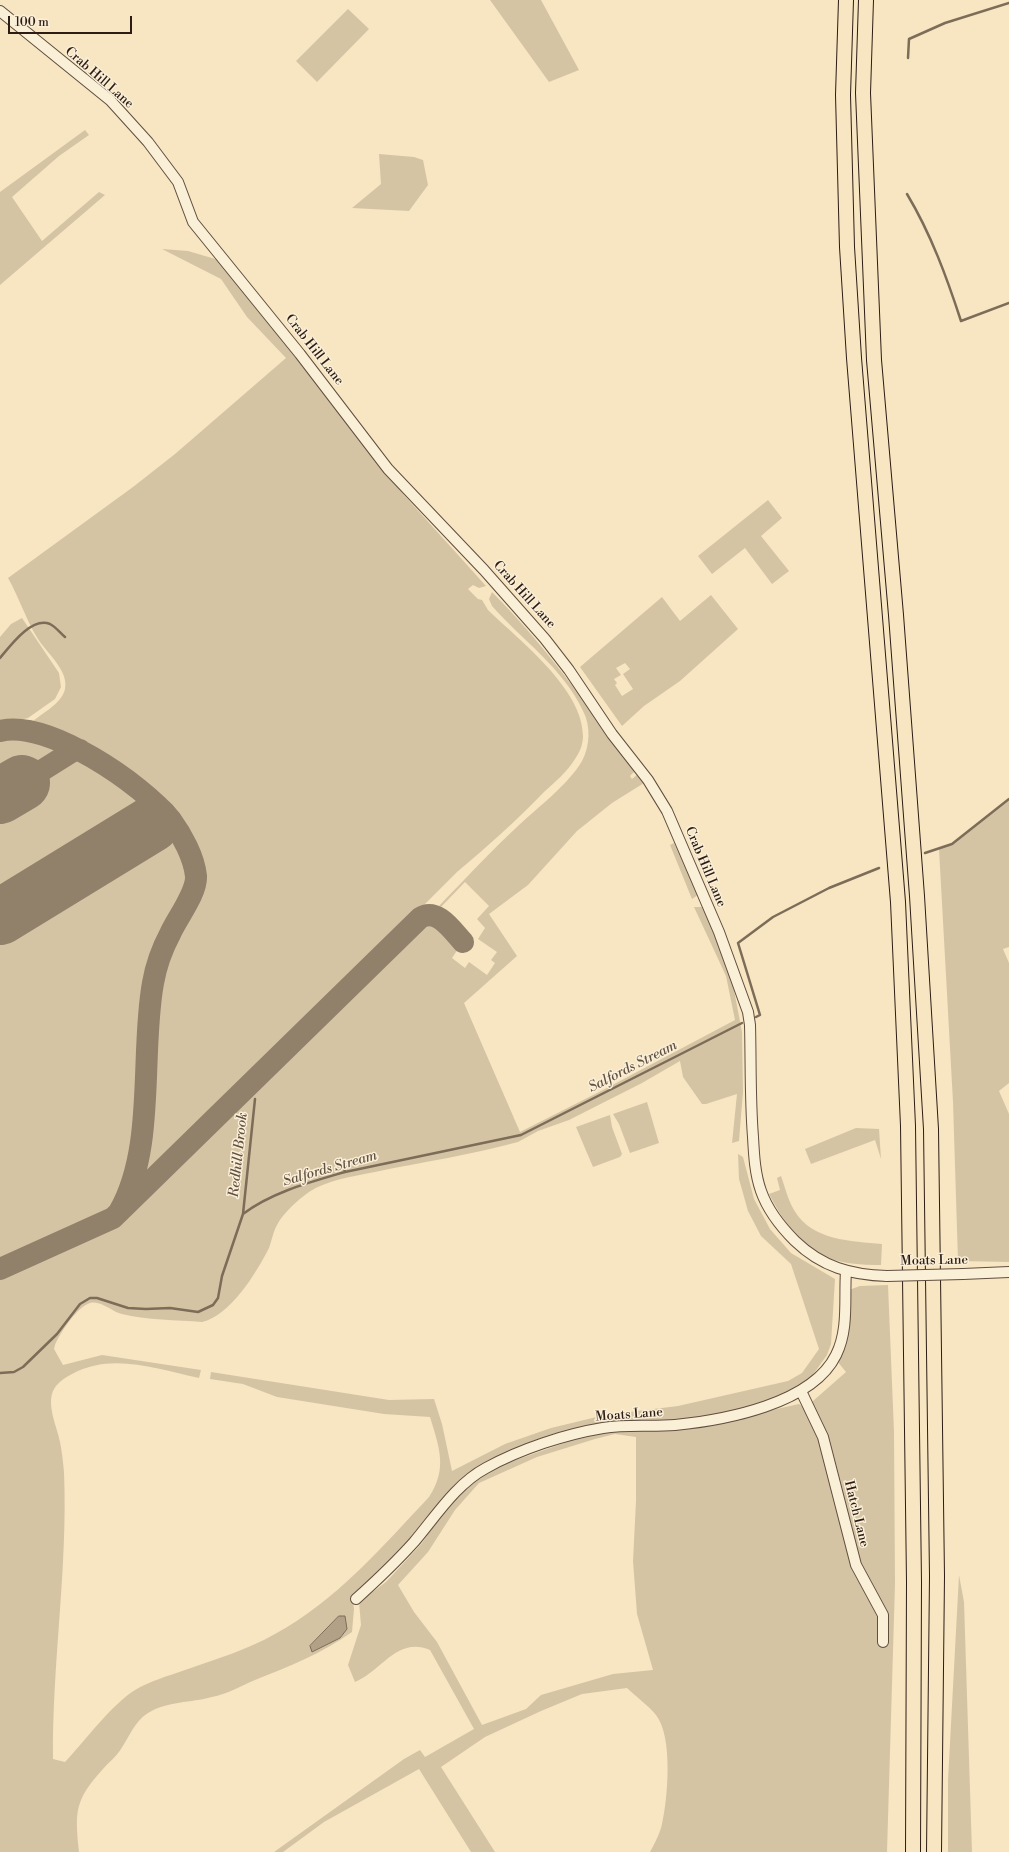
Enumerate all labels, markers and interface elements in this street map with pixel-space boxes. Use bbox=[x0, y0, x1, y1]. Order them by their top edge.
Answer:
scale bar bbox=[10, 8, 134, 34]
text: 100 m bbox=[15, 15, 49, 30]
street label: Crab Hill Lane bbox=[62, 44, 136, 112]
street label: Crab Hill Lane bbox=[281, 311, 347, 389]
street label: Crab Hill Lane bbox=[490, 558, 558, 632]
street label: Crab Hill Lane bbox=[681, 824, 729, 910]
water label: Salfords Stream bbox=[586, 1037, 680, 1097]
water label: Redhill Brook bbox=[226, 1112, 252, 1198]
water label: Salfords Stream bbox=[281, 1148, 379, 1190]
street label: Moats Lane bbox=[900, 1253, 968, 1269]
street label: Moats Lane bbox=[595, 1405, 663, 1425]
street label: Hatch Lane bbox=[840, 1479, 872, 1549]

